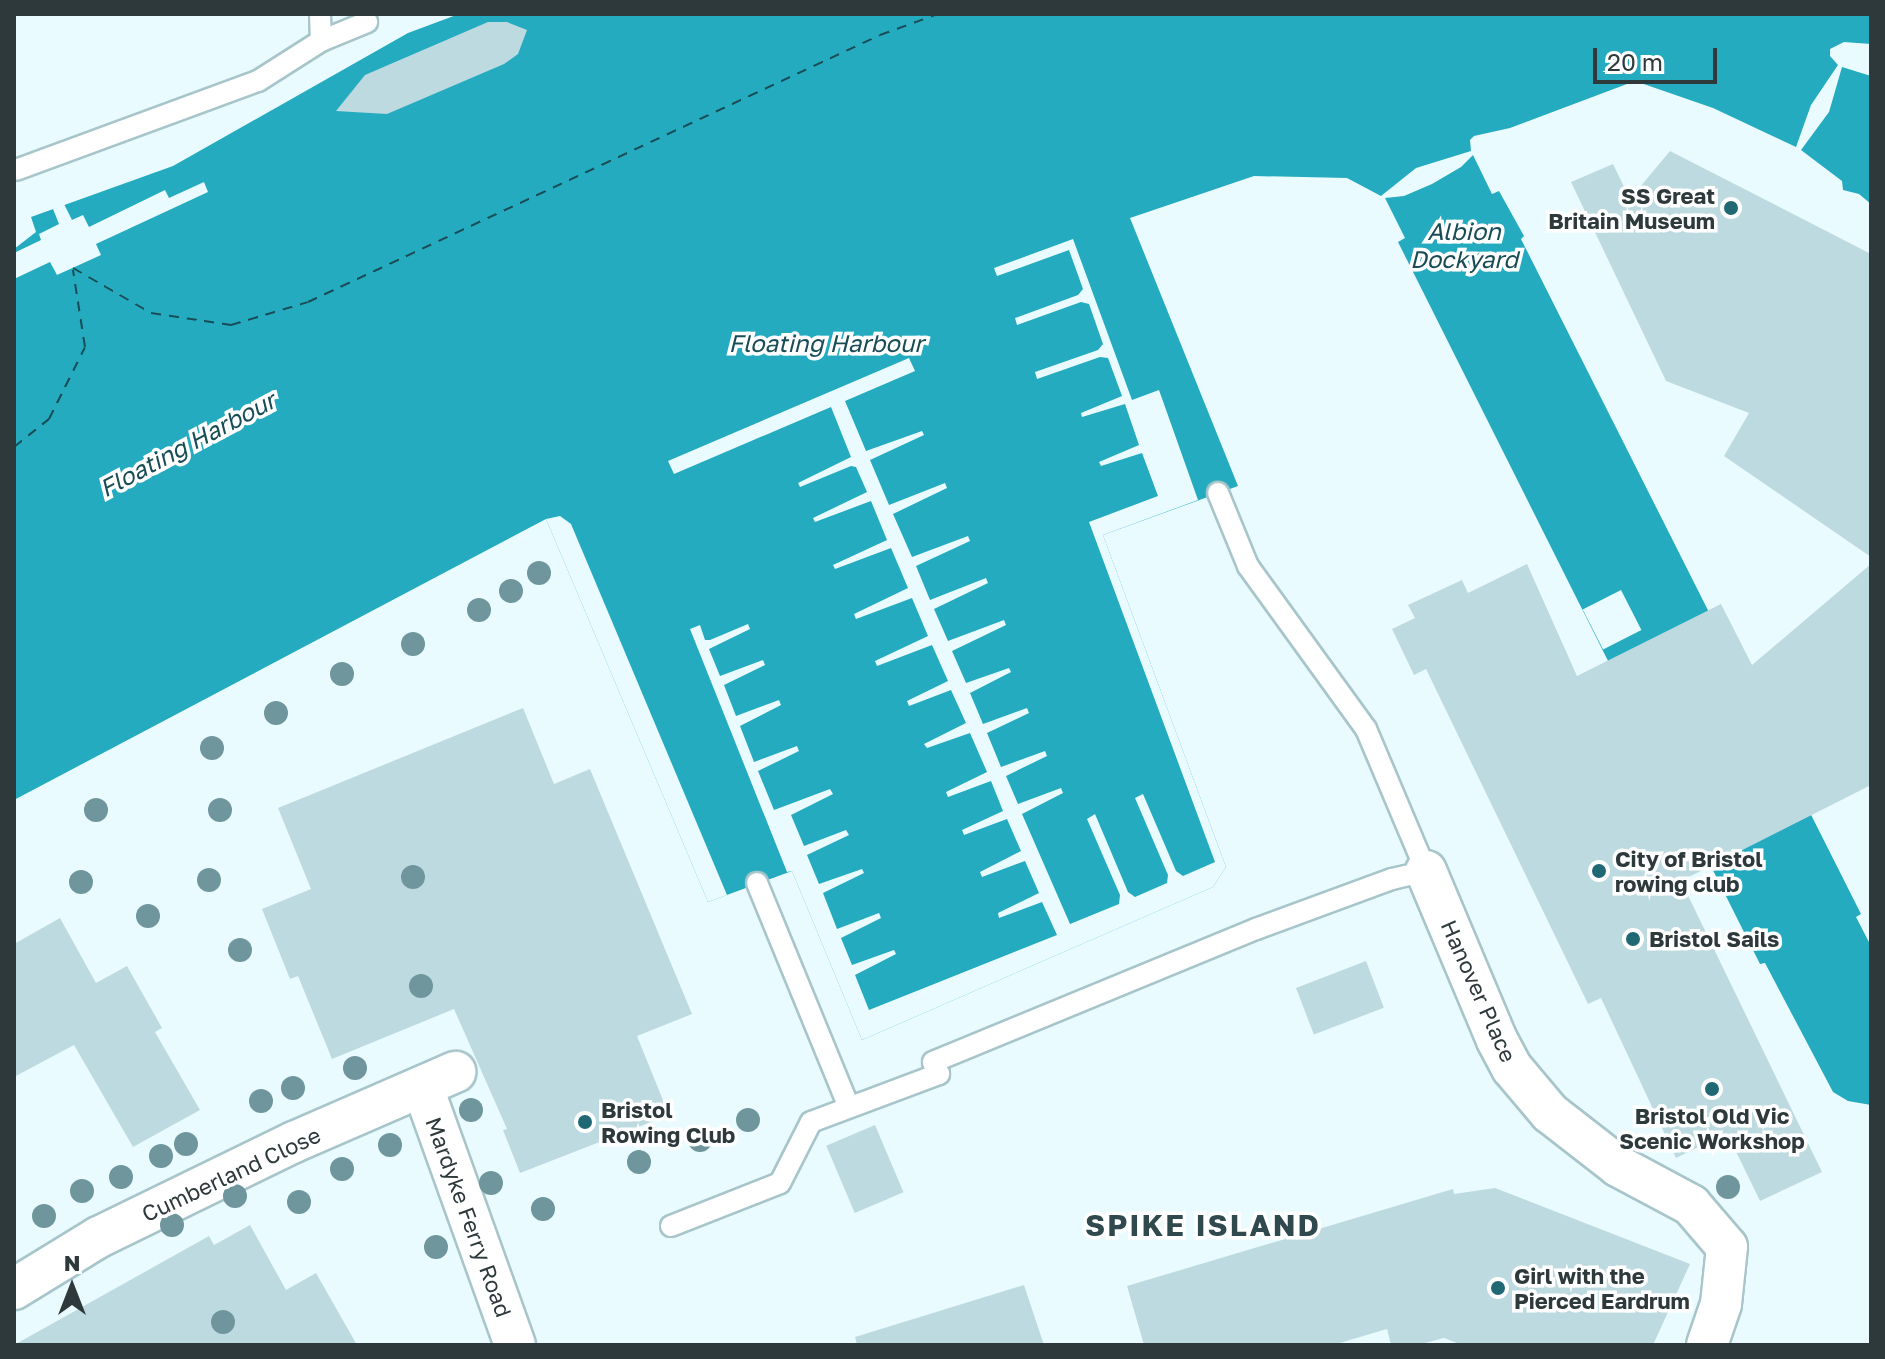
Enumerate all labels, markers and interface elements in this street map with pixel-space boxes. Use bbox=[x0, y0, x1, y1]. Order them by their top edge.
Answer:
scale bar bbox=[1597, 32, 1721, 82]
text: 20 m bbox=[1607, 47, 1663, 76]
place label: SS Great Britain Museum bbox=[1548, 182, 1715, 234]
marker: SS Great Britain Museum bbox=[1722, 199, 1740, 217]
water label: Albion Dockyard bbox=[1410, 217, 1518, 273]
water label: Floating Harbour bbox=[728, 329, 924, 357]
water label: Floating Harbour bbox=[94, 385, 280, 503]
place label: City of Bristol rowing club bbox=[1615, 845, 1763, 896]
marker: City of Bristol rowing club bbox=[1590, 862, 1608, 880]
street label: Hanover Place bbox=[1436, 916, 1522, 1066]
place label: Bristol Sails bbox=[1649, 926, 1779, 952]
marker: Bristol Sails bbox=[1624, 930, 1642, 948]
marker: Bristol Old Vic Scenic Workshop bbox=[1703, 1080, 1721, 1098]
place label: Bristol Rowing Club bbox=[601, 1096, 735, 1148]
place label: Bristol Old Vic Scenic Workshop bbox=[1619, 1102, 1805, 1154]
street label: Mardyke Ferry Road bbox=[421, 1113, 517, 1321]
marker: Bristol Rowing Club bbox=[576, 1113, 594, 1131]
street label: Cumberland Close bbox=[137, 1121, 325, 1227]
district label: SPIKE ISLAND bbox=[1085, 1207, 1321, 1243]
north arrow bbox=[32, 1247, 112, 1327]
text: N bbox=[64, 1249, 80, 1276]
place label: Girl with the Pierced Eardrum bbox=[1514, 1262, 1690, 1314]
marker: Girl with the Pierced Eardrum bbox=[1489, 1279, 1507, 1297]

